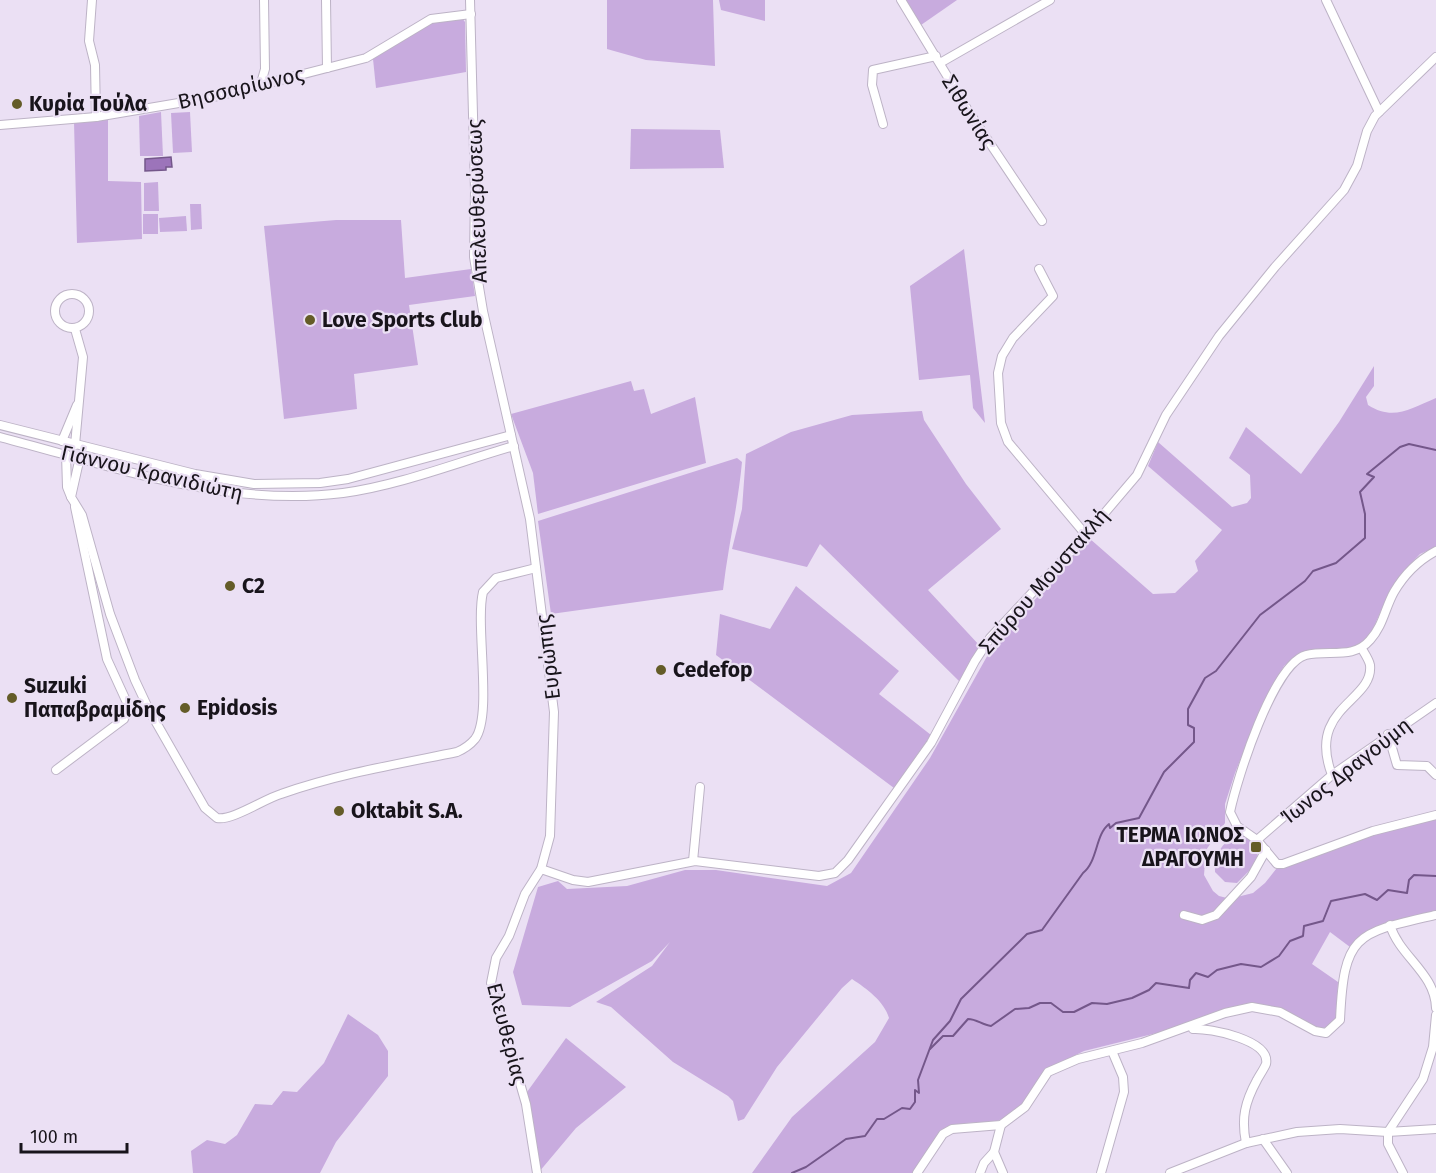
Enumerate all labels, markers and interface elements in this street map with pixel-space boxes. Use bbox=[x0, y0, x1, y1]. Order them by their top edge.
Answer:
street label: Βησσαρίωνος bbox=[175, 61, 307, 115]
street label: Σιθωνίας bbox=[936, 70, 1002, 154]
place label: Κυρία Τούλα bbox=[29, 91, 148, 117]
marker: Κυρία Τούλα bbox=[10, 97, 24, 111]
street label: Απελευθερώσεως bbox=[461, 118, 493, 283]
place label: Love Sports Club bbox=[322, 307, 483, 333]
marker: Love Sports Club bbox=[303, 313, 317, 327]
street label: Γιάννου Κρανιδιώτη bbox=[58, 439, 246, 507]
street label: Σπύρου Μουστακλή bbox=[973, 503, 1115, 659]
place label: C2 bbox=[242, 573, 265, 599]
marker: C2 bbox=[223, 579, 237, 593]
street label: Ευρώπης bbox=[530, 613, 566, 701]
place label: Cedefop bbox=[673, 657, 753, 683]
marker: Cedefop bbox=[654, 663, 668, 677]
place label: Suzuki Παπαβραμίδης bbox=[24, 673, 166, 723]
marker: Suzuki Παπαβραμίδης bbox=[5, 691, 19, 705]
place label: Epidosis bbox=[197, 695, 277, 721]
marker: Epidosis bbox=[178, 701, 192, 715]
street label: Ίωνος Δραγούμη bbox=[1276, 712, 1416, 830]
place label: Oktabit S.A. bbox=[351, 798, 463, 824]
marker: Oktabit S.A. bbox=[332, 804, 346, 818]
place label: ΤΕΡΜΑ ΙΩΝΟΣ ΔΡΑΓΟΥΜΗ bbox=[1117, 822, 1244, 872]
marker: ΤΕΡΜΑ ΙΩΝΟΣ ΔΡΑΓΟΥΜΗ bbox=[1249, 840, 1263, 854]
street label: Ελευθερίας bbox=[481, 980, 533, 1088]
scale bar bbox=[21, 1116, 128, 1154]
text: 100 m bbox=[30, 1126, 78, 1148]

